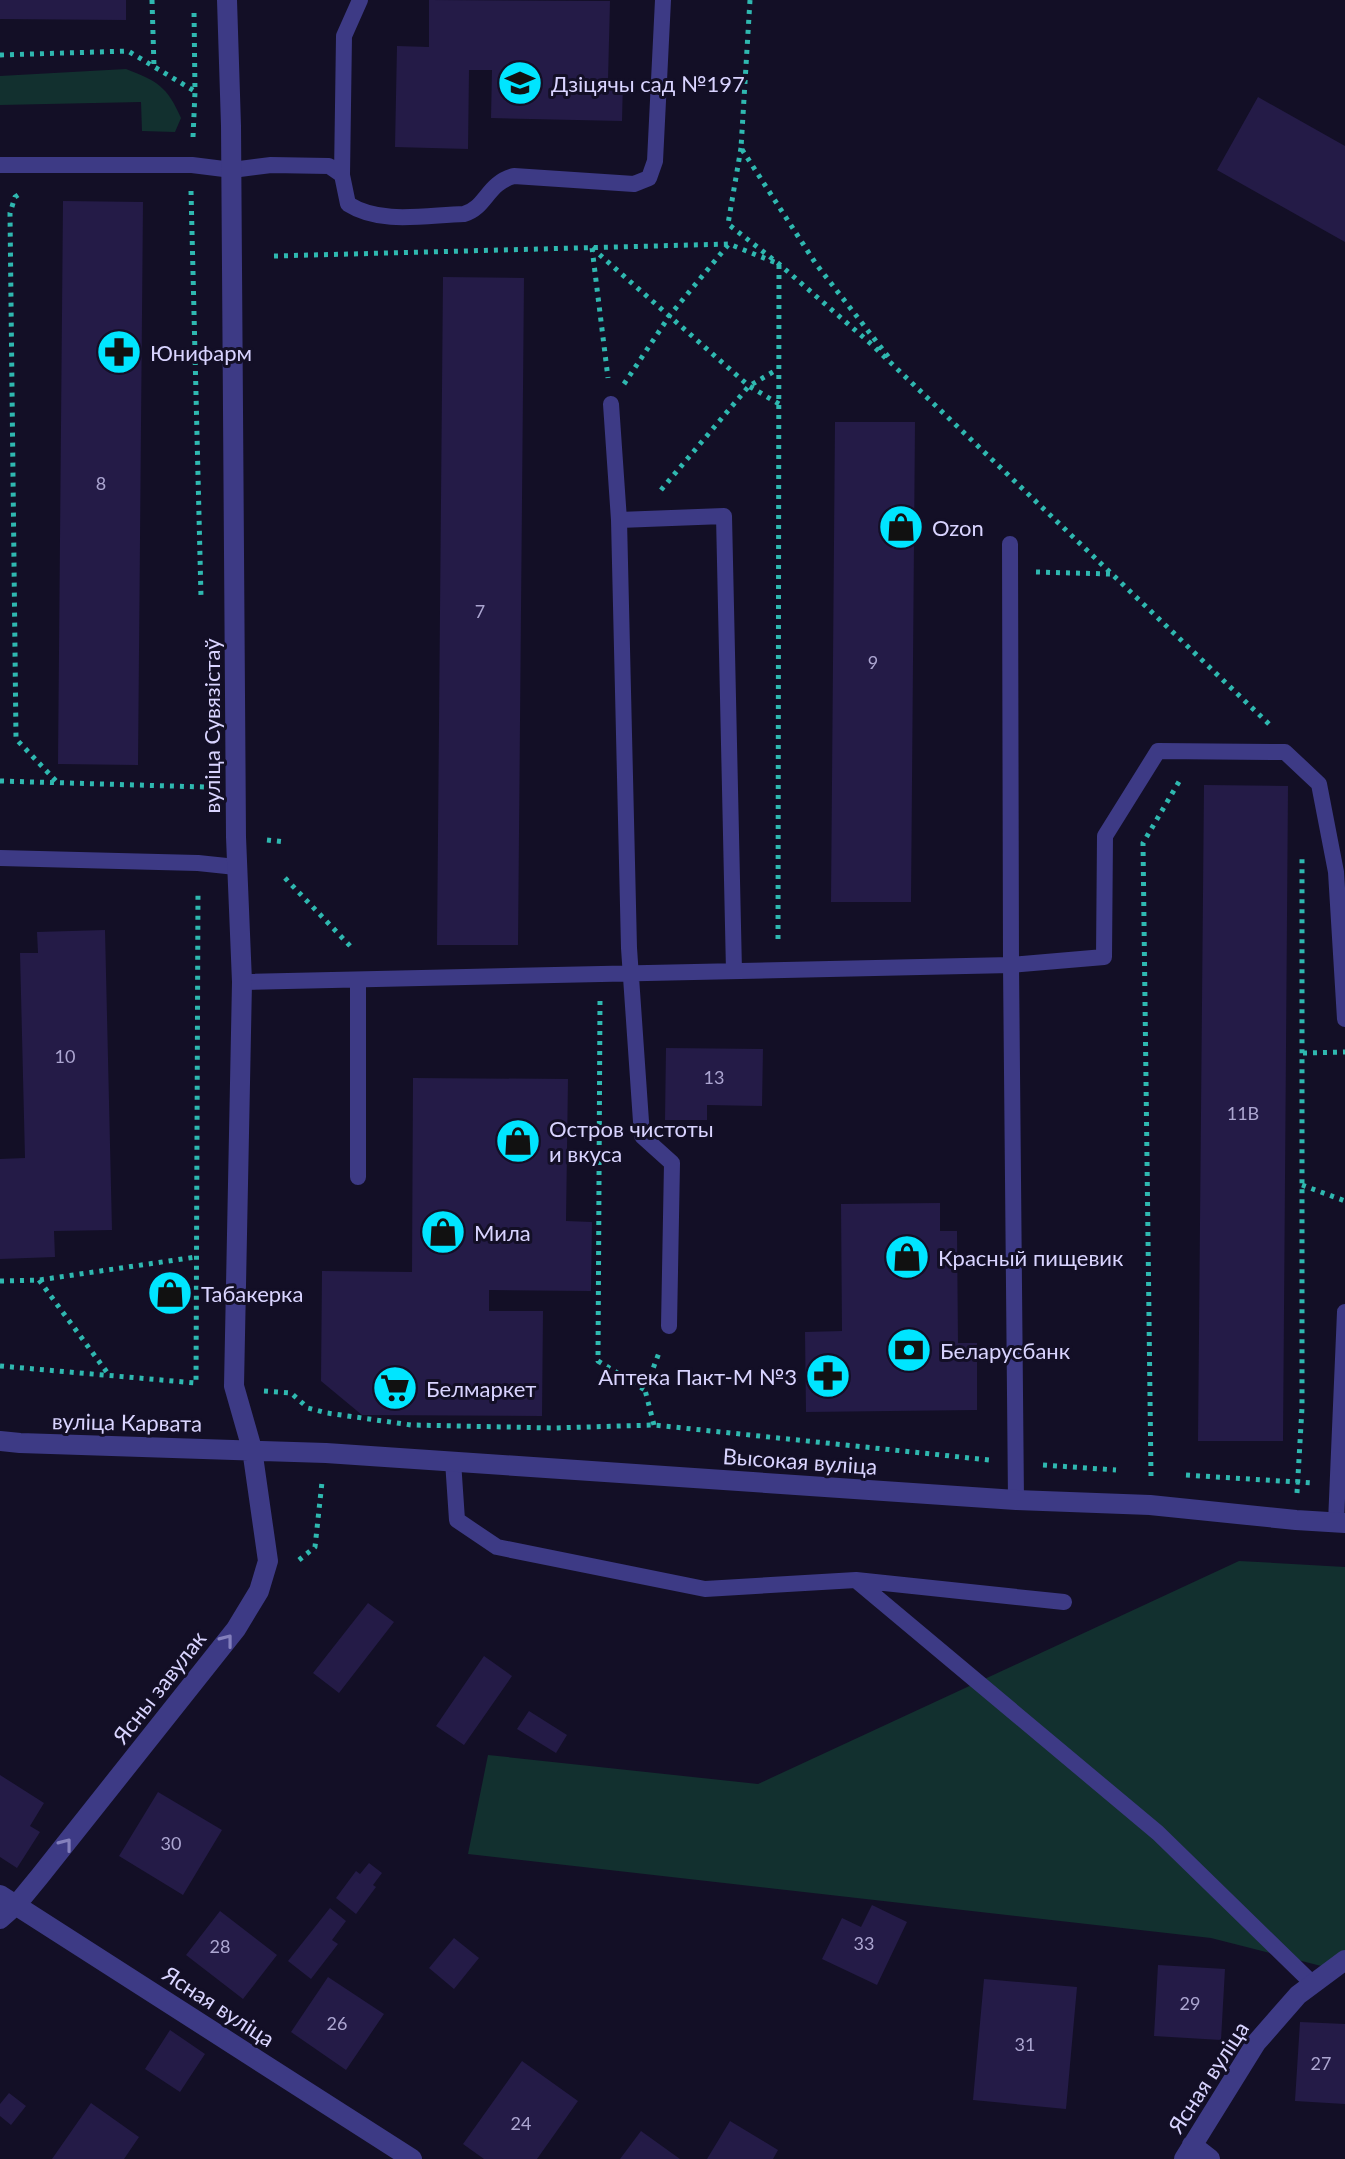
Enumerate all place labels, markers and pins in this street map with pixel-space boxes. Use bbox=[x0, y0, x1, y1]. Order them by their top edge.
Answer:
school or university icon: Дзіцячы сад №197 bbox=[496, 59, 544, 107]
place label: Дзіцячы сад №197 bbox=[551, 70, 745, 97]
pharmacy icon: Юнифарм bbox=[95, 328, 143, 376]
place label: Юнифарм bbox=[150, 339, 252, 366]
shop icon: Ozon bbox=[877, 503, 925, 551]
place label: Ozon bbox=[932, 514, 984, 541]
place label: Остров чистоты и вкуса bbox=[549, 1115, 714, 1167]
shop icon: Остров чистоты и вкуса bbox=[494, 1117, 542, 1165]
shop icon: Мила bbox=[419, 1208, 467, 1256]
place label: Мила bbox=[474, 1219, 531, 1246]
shop icon: Красный пищевик bbox=[883, 1233, 931, 1281]
place label: Красный пищевик bbox=[938, 1244, 1124, 1271]
shop icon: Табакерка bbox=[146, 1269, 194, 1317]
place label: Табакерка bbox=[201, 1280, 303, 1307]
bank icon: Беларусбанк bbox=[885, 1326, 933, 1374]
place label: Беларусбанк bbox=[940, 1337, 1071, 1364]
pharmacy icon: Аптека Пакт-М №3 bbox=[804, 1352, 852, 1400]
place label: Аптека Пакт-М №3 bbox=[598, 1363, 797, 1390]
supermarket icon: Белмаркет bbox=[371, 1364, 419, 1412]
place label: Белмаркет bbox=[426, 1375, 536, 1402]

